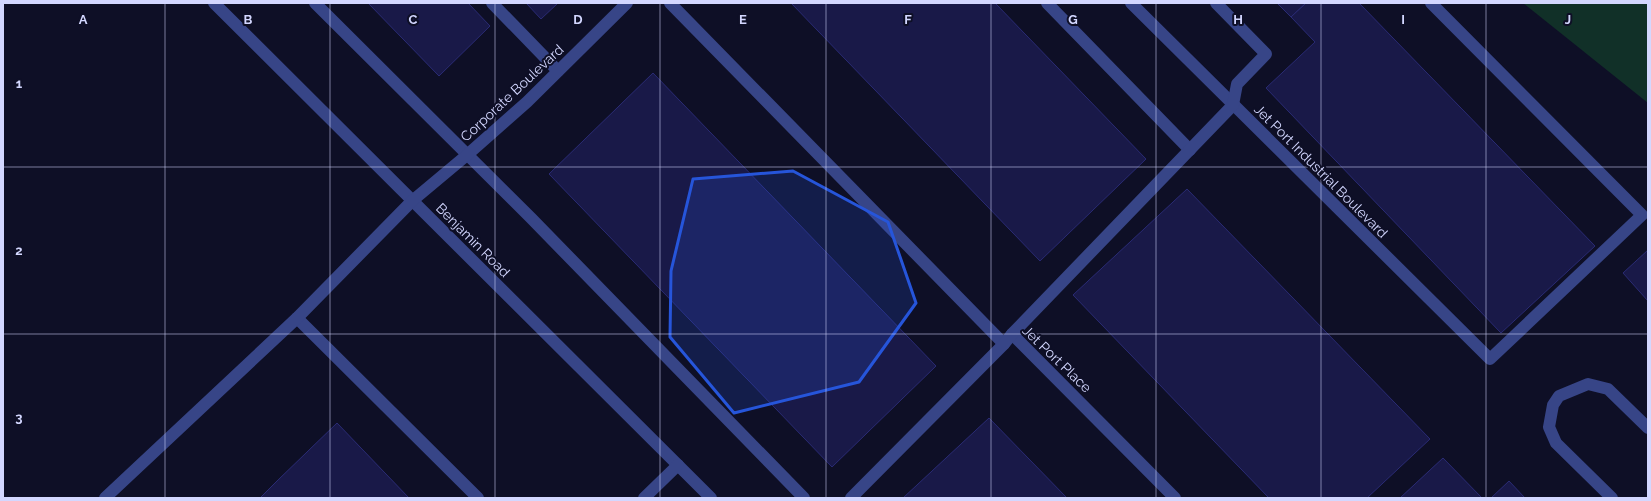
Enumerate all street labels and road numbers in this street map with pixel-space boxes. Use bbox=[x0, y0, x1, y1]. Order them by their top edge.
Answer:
street label: Corporate Boulevard bbox=[457, 41, 567, 145]
street label: Jet Port Industrial Boulevard bbox=[1251, 101, 1391, 241]
street label: Benjamin Road bbox=[433, 200, 513, 280]
street label: Jet Port Place bbox=[1019, 322, 1095, 396]

